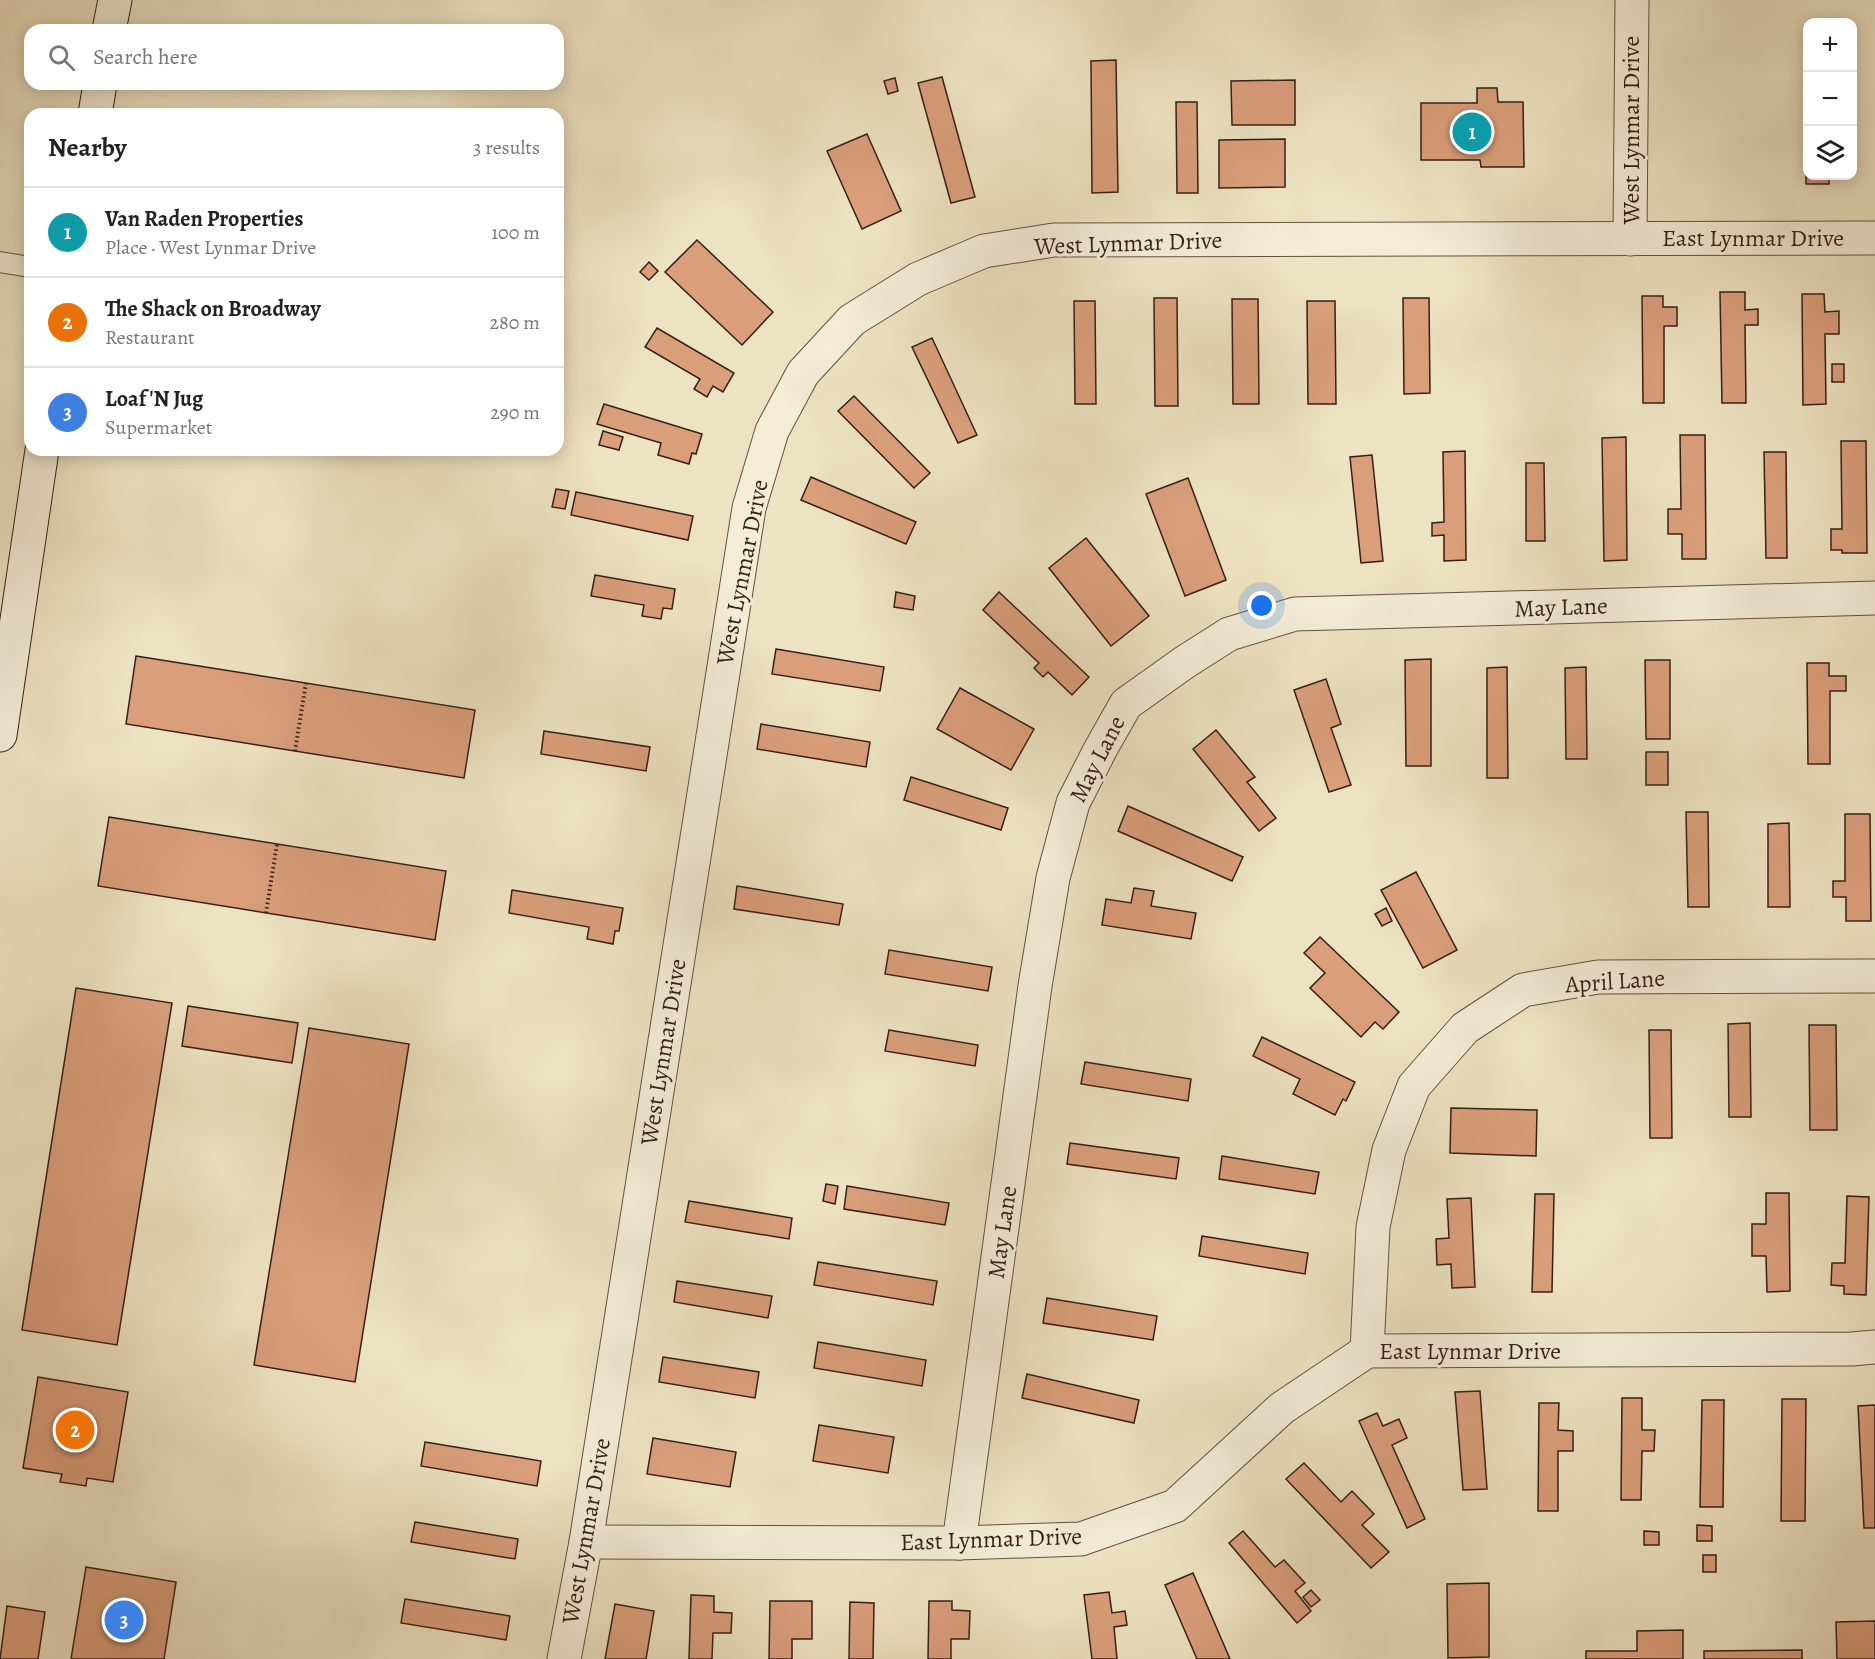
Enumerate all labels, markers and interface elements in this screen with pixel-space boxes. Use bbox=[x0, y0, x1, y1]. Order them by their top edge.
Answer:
map controls bbox=[1803, 18, 1857, 180]
button: + bbox=[1803, 18, 1857, 72]
search box bbox=[24, 24, 564, 90]
street label: West Lynmar Drive bbox=[1615, 36, 1647, 225]
icon: search bbox=[45, 41, 78, 74]
text: Search here bbox=[93, 42, 198, 72]
button: − bbox=[1803, 72, 1857, 126]
pin: 1 bbox=[1452, 110, 1492, 154]
button: layers bbox=[1803, 126, 1857, 180]
text: Nearby bbox=[48, 130, 127, 165]
text: 3 results bbox=[473, 134, 540, 161]
text: Van Raden Properties bbox=[105, 204, 303, 234]
text: 1 bbox=[64, 219, 71, 246]
text: 100 m bbox=[491, 219, 540, 246]
street label: East Lynmar Drive bbox=[1662, 222, 1844, 254]
street label: West Lynmar Drive bbox=[1032, 224, 1223, 262]
text: Place · West Lynmar Drive bbox=[105, 234, 316, 261]
text: The Shack on Broadway bbox=[105, 294, 321, 324]
text: 2 bbox=[63, 309, 72, 336]
text: 280 m bbox=[490, 309, 540, 336]
text: Restaurant bbox=[105, 324, 195, 351]
text: Loaf 'N Jug bbox=[105, 384, 203, 414]
text: 3 bbox=[63, 399, 72, 426]
text: 290 m bbox=[490, 399, 540, 426]
text: Supermarket bbox=[105, 414, 212, 441]
street label: West Lynmar Drive bbox=[708, 477, 776, 668]
street label: May Lane bbox=[1514, 589, 1608, 625]
your location bbox=[1247, 591, 1276, 620]
street label: May Lane bbox=[1062, 710, 1132, 808]
street label: West Lynmar Drive bbox=[632, 956, 694, 1148]
street label: April Lane bbox=[1563, 962, 1666, 1001]
street label: May Lane bbox=[980, 1183, 1024, 1281]
street label: East Lynmar Drive bbox=[1379, 1335, 1561, 1367]
pin: 2 bbox=[56, 1408, 94, 1452]
street label: West Lynmar Drive bbox=[554, 1435, 618, 1627]
street label: East Lynmar Drive bbox=[900, 1520, 1082, 1558]
pin: 3 bbox=[104, 1598, 144, 1642]

